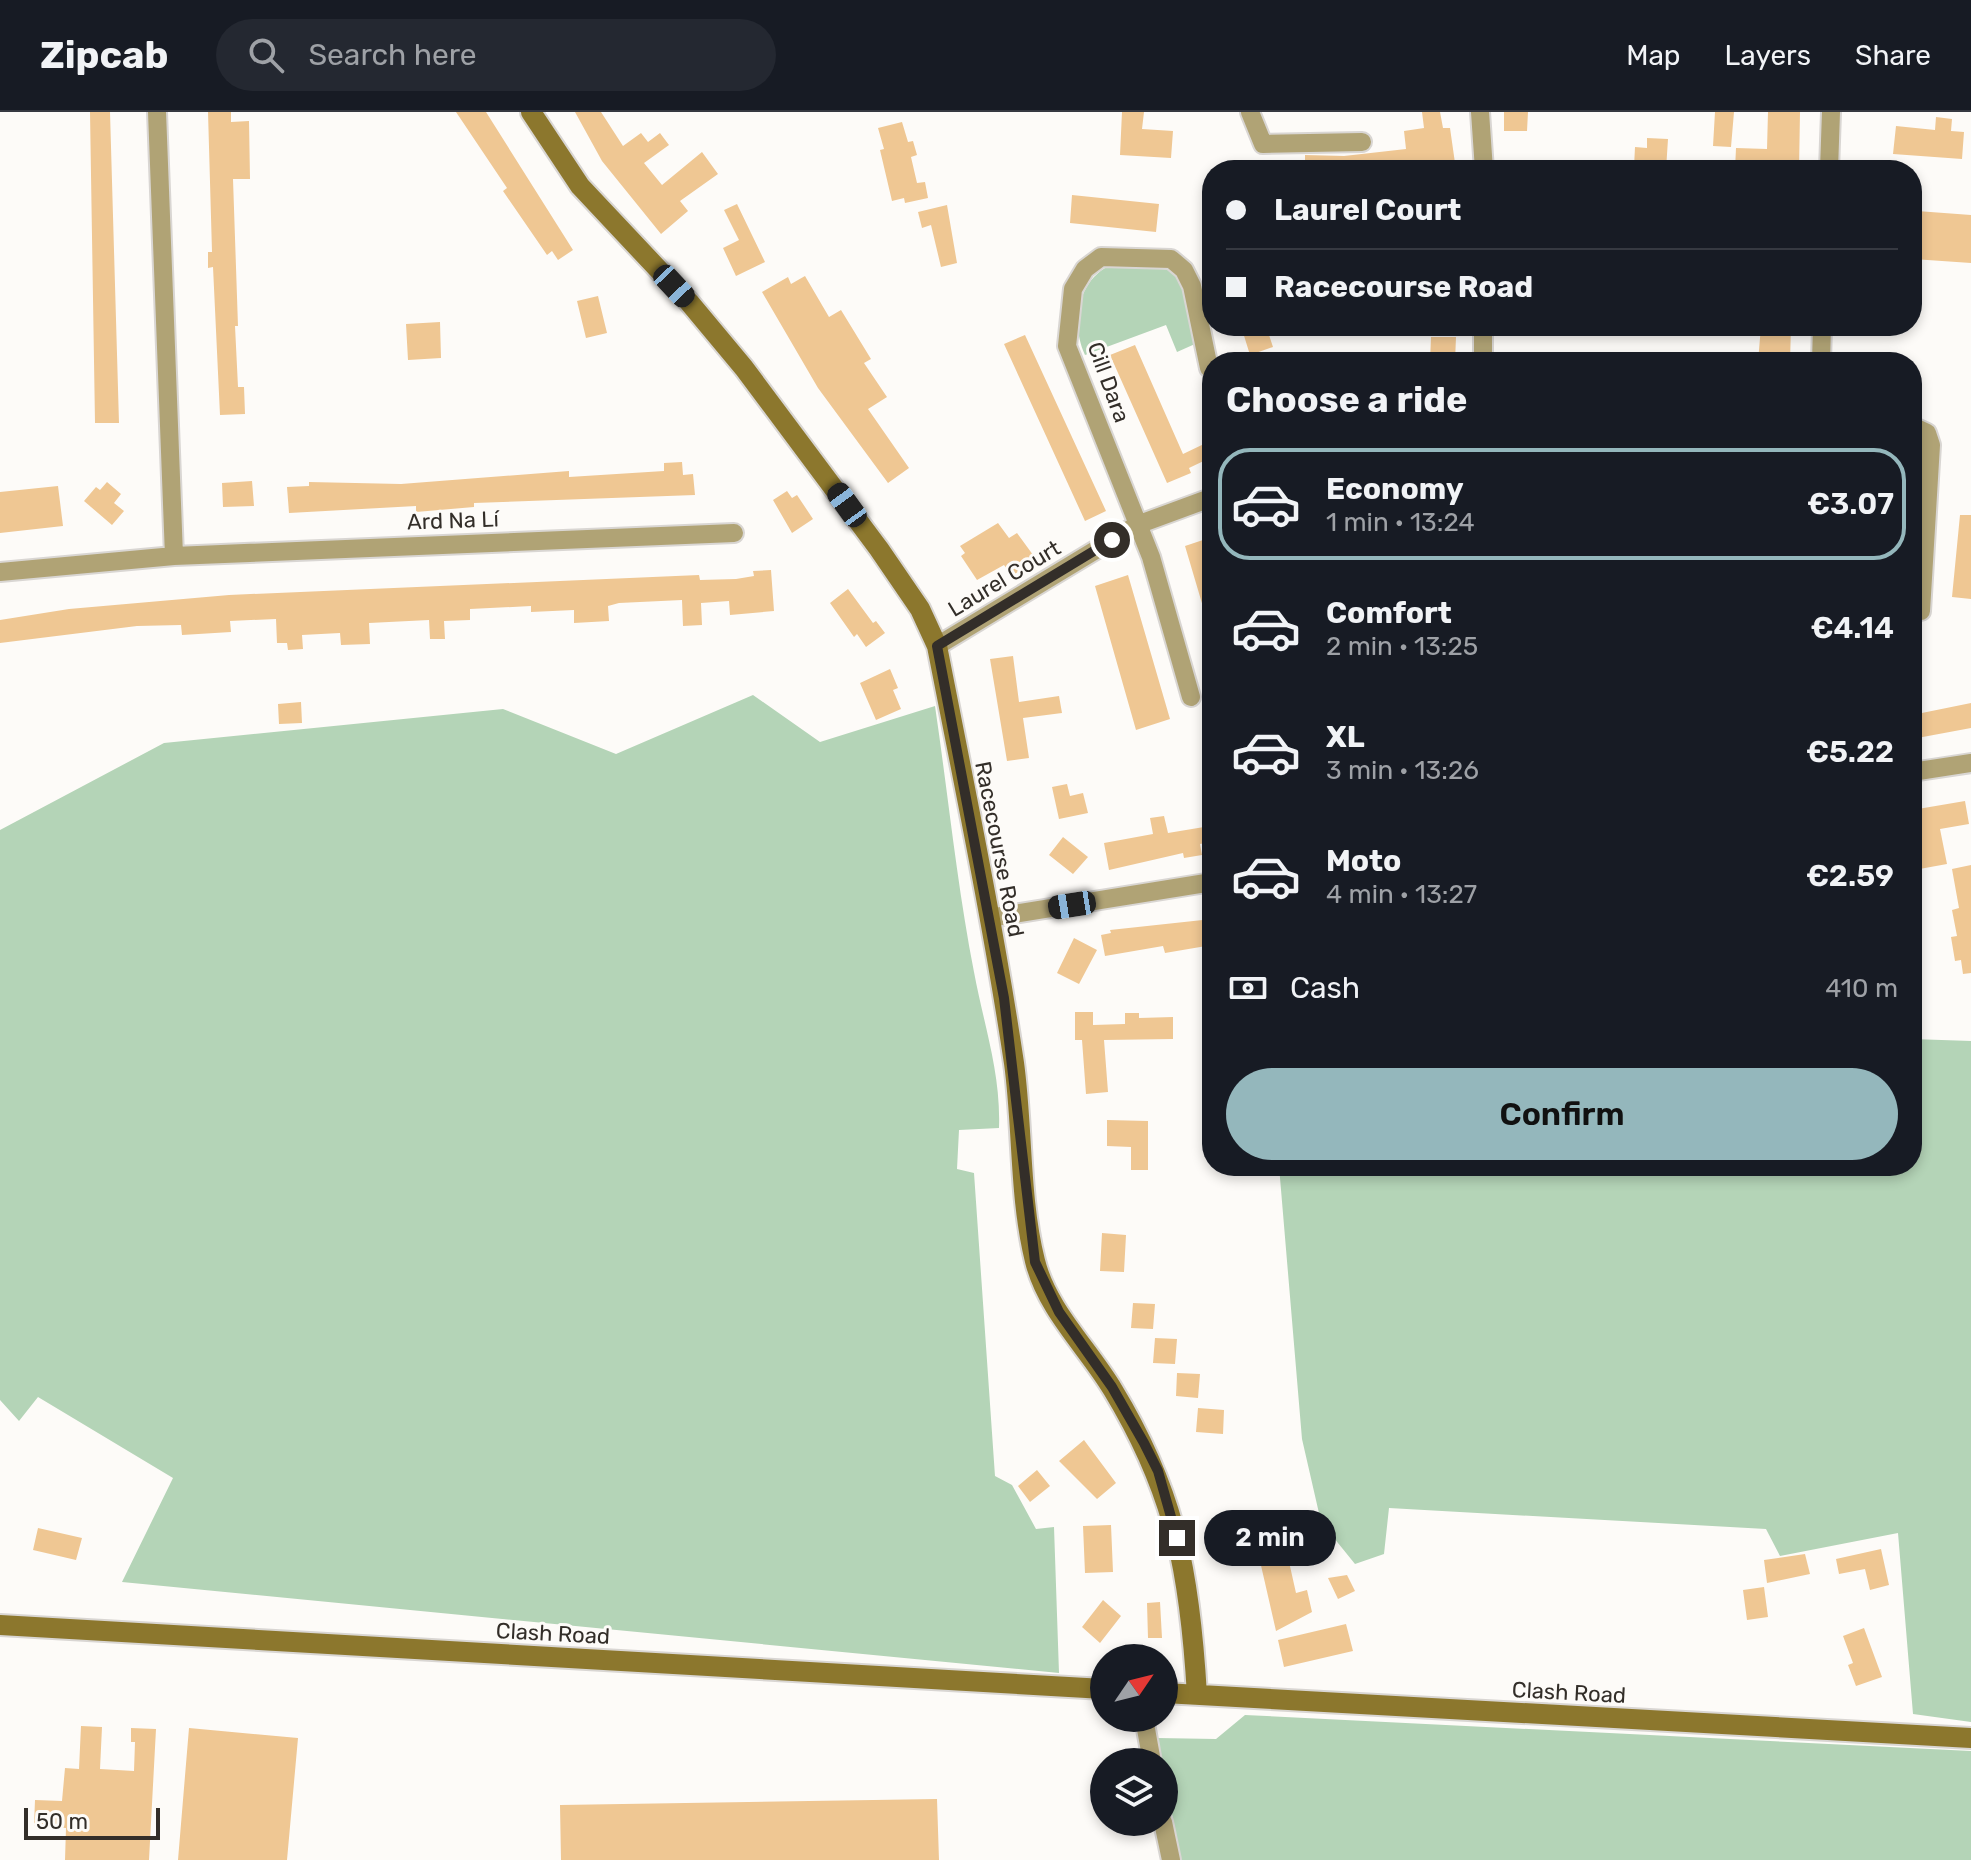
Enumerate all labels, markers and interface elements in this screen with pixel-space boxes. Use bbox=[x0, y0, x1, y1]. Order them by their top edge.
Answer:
search box bbox=[216, 19, 776, 91]
text: Zipcab bbox=[40, 32, 168, 78]
icon: search bbox=[244, 33, 288, 77]
text: Search here bbox=[308, 37, 477, 73]
text: Map bbox=[1626, 39, 1681, 72]
text: Layers bbox=[1725, 39, 1811, 72]
text: Share bbox=[1855, 39, 1931, 72]
text: Laurel Court bbox=[1274, 192, 1461, 228]
car bbox=[649, 260, 699, 312]
text: Racecourse Road bbox=[1274, 269, 1533, 305]
street label: Cill Dara bbox=[1082, 338, 1136, 426]
text: Choose a ride bbox=[1226, 378, 1467, 421]
icon: car bbox=[1230, 468, 1302, 540]
text: Economy bbox=[1326, 471, 1464, 507]
car bbox=[823, 479, 871, 531]
text: €3.07 bbox=[1807, 486, 1894, 522]
street label: Ard Na Lí bbox=[407, 505, 501, 536]
text: 1 min · 13:24 bbox=[1326, 507, 1475, 538]
route start bbox=[1094, 522, 1130, 558]
street label: Laurel Court bbox=[943, 534, 1066, 623]
icon: car bbox=[1230, 592, 1302, 664]
text: Comfort bbox=[1326, 595, 1452, 631]
text: €4.14 bbox=[1810, 610, 1894, 646]
text: 2 min · 13:25 bbox=[1326, 631, 1478, 662]
icon: car bbox=[1230, 716, 1302, 788]
text: XL bbox=[1326, 719, 1365, 755]
text: €5.22 bbox=[1806, 734, 1894, 770]
text: 3 min · 13:26 bbox=[1326, 755, 1479, 786]
street label: Racecourse Road bbox=[969, 759, 1030, 939]
icon: car bbox=[1230, 840, 1302, 912]
text: Moto bbox=[1326, 843, 1401, 879]
text: €2.59 bbox=[1806, 858, 1894, 894]
text: 4 min · 13:27 bbox=[1326, 879, 1477, 910]
car bbox=[1046, 889, 1098, 921]
icon: cash bbox=[1226, 966, 1270, 1010]
text: Cash bbox=[1290, 970, 1360, 1006]
text: 410 m bbox=[1825, 973, 1898, 1004]
button: Confirm bbox=[1226, 1068, 1898, 1160]
callout: 2 min bbox=[1205, 1510, 1337, 1566]
route end bbox=[1159, 1520, 1195, 1556]
text: 2 min bbox=[1235, 1522, 1305, 1553]
street label: Clash Road bbox=[495, 1617, 611, 1650]
north arrow bbox=[1090, 1644, 1178, 1732]
map controls bbox=[1090, 1644, 1178, 1836]
street label: Clash Road bbox=[1511, 1676, 1627, 1709]
button: layers bbox=[1090, 1748, 1178, 1836]
scale bar bbox=[24, 1804, 160, 1840]
text: 50 m bbox=[36, 1808, 88, 1835]

